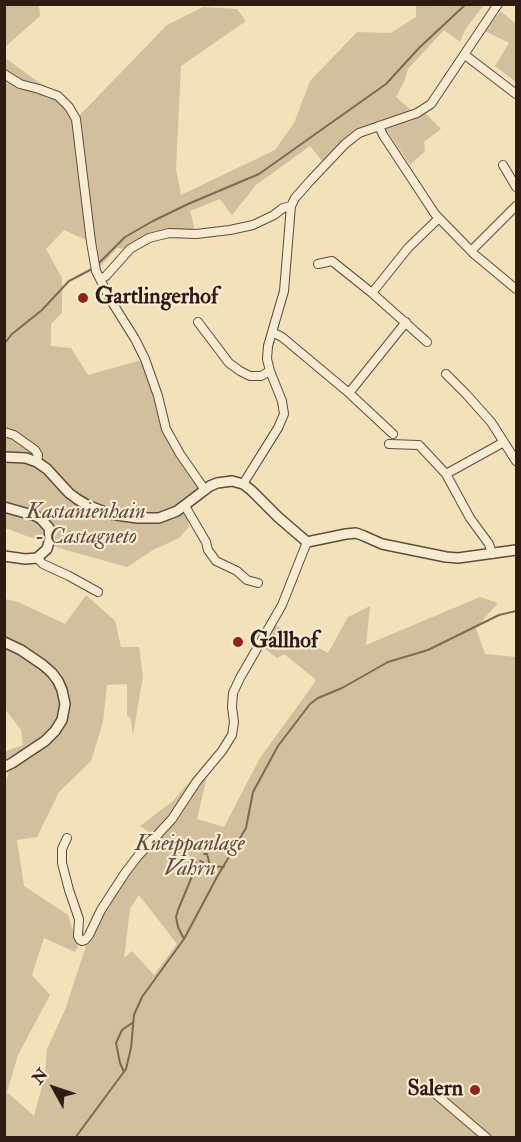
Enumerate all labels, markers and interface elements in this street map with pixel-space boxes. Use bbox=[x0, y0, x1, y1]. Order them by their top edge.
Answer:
place label: Gartlingerhof bbox=[95, 285, 218, 311]
marker: Gartlingerhof bbox=[76, 291, 90, 305]
park label: Kastanienhain - Castagneto bbox=[26, 500, 146, 552]
place label: Gallhof bbox=[250, 629, 318, 655]
marker: Gallhof bbox=[231, 635, 245, 649]
park label: Kneippanlage Vahrn bbox=[135, 832, 245, 884]
north arrow bbox=[24, 1058, 84, 1118]
text: N bbox=[28, 1065, 52, 1088]
place label: Salern bbox=[407, 1077, 463, 1103]
marker: Salern bbox=[468, 1083, 482, 1097]

